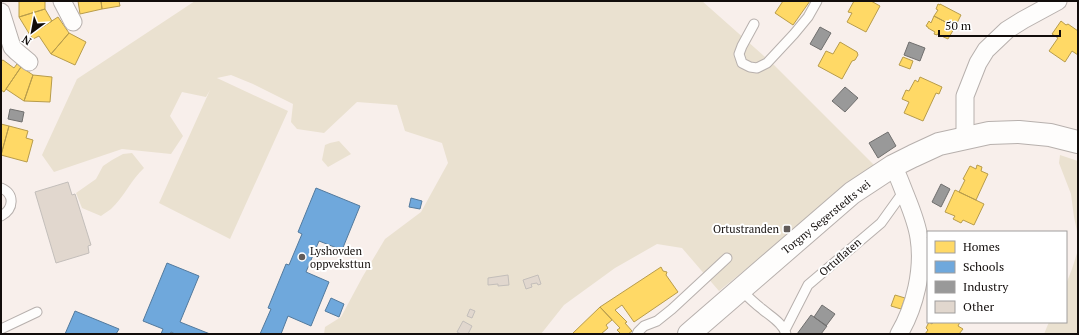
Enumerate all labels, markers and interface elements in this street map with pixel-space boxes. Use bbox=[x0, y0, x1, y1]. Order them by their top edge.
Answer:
north arrow bbox=[12, 12, 52, 52]
scale bar bbox=[939, 12, 1060, 38]
text: 50 m bbox=[945, 18, 972, 33]
text: N bbox=[19, 32, 34, 49]
street label: Torgny Segerstedts vei bbox=[779, 177, 873, 257]
place label: Ortustranden bbox=[713, 222, 779, 236]
marker: Ortustranden bbox=[782, 224, 792, 234]
legend bbox=[927, 231, 1067, 323]
street label: Ortuflaten bbox=[816, 235, 864, 279]
text: Homes bbox=[963, 239, 1000, 254]
place label: Lyshovden oppveksttun bbox=[310, 244, 371, 271]
marker: Lyshovden oppveksttun bbox=[297, 252, 307, 262]
text: Schools bbox=[963, 259, 1004, 274]
text: Industry bbox=[963, 279, 1009, 294]
text: Other bbox=[963, 299, 994, 314]

